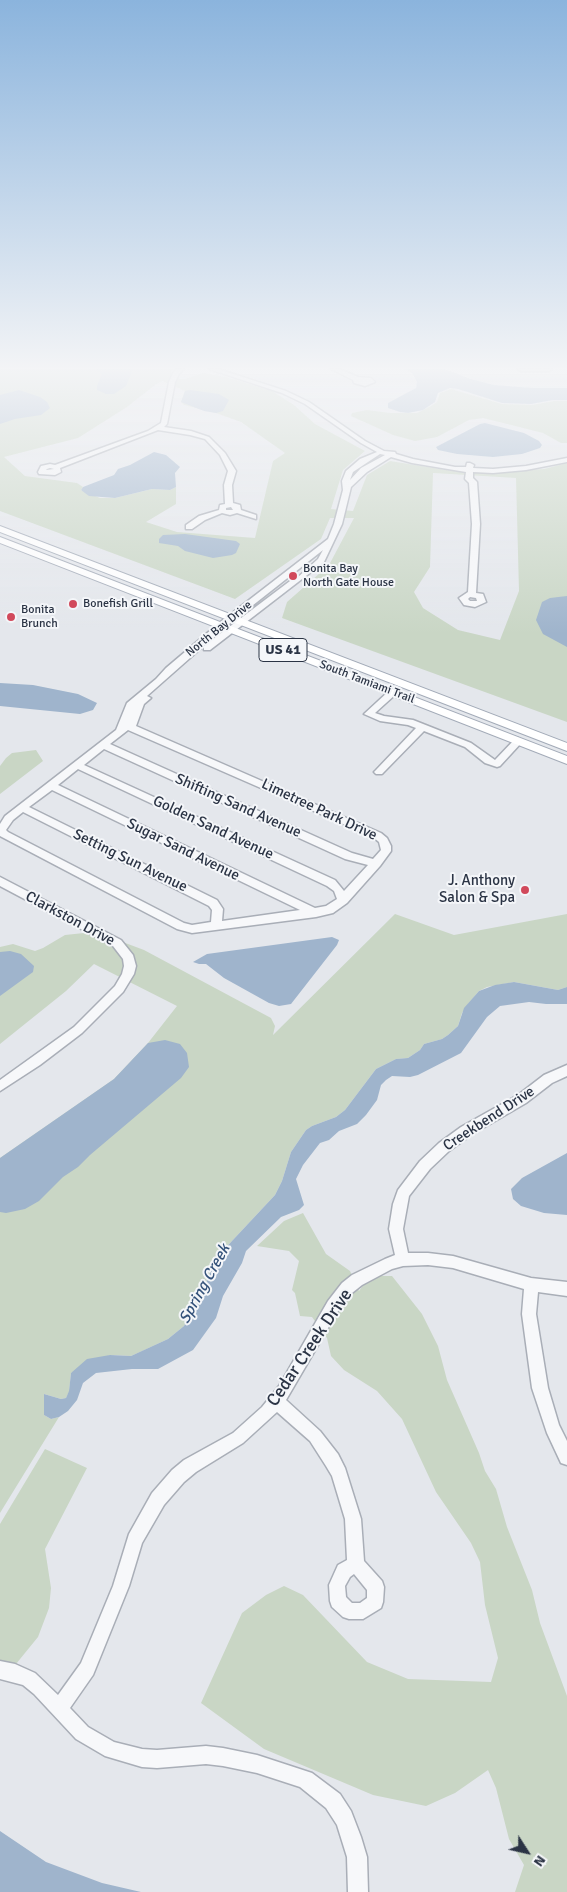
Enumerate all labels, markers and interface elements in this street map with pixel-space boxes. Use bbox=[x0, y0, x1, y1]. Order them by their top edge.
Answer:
place label: Bonita Bay North Gate House bbox=[303, 562, 394, 590]
marker: Bonita Bay North Gate House bbox=[287, 570, 299, 582]
place label: Bonefish Grill bbox=[83, 597, 153, 611]
marker: Bonefish Grill bbox=[67, 598, 79, 610]
street label: North Bay Drive bbox=[183, 598, 255, 660]
place label: Bonita Brunch bbox=[21, 603, 58, 631]
marker: Bonita Brunch bbox=[5, 611, 17, 623]
road number: US 41 bbox=[259, 638, 307, 662]
street label: South Tamiami Trail bbox=[317, 657, 417, 707]
street label: Shifting Sand Avenue bbox=[172, 770, 304, 842]
street label: Limetree Park Drive bbox=[258, 775, 380, 845]
street label: Golden Sand Avenue bbox=[150, 792, 276, 864]
street label: Sugar Sand Avenue bbox=[124, 815, 242, 885]
street label: Setting Sun Avenue bbox=[70, 826, 190, 896]
place label: J. Anthony Salon & Spa bbox=[439, 872, 515, 907]
marker: J. Anthony Salon & Spa bbox=[519, 884, 531, 896]
street label: Clarkston Drive bbox=[22, 888, 118, 950]
street label: Creekbend Drive bbox=[440, 1083, 538, 1155]
water label: Spring Creek bbox=[175, 1241, 235, 1327]
street label: Cedar Creek Drive bbox=[263, 1285, 357, 1411]
north arrow bbox=[502, 1827, 552, 1877]
text: N bbox=[530, 1852, 549, 1870]

